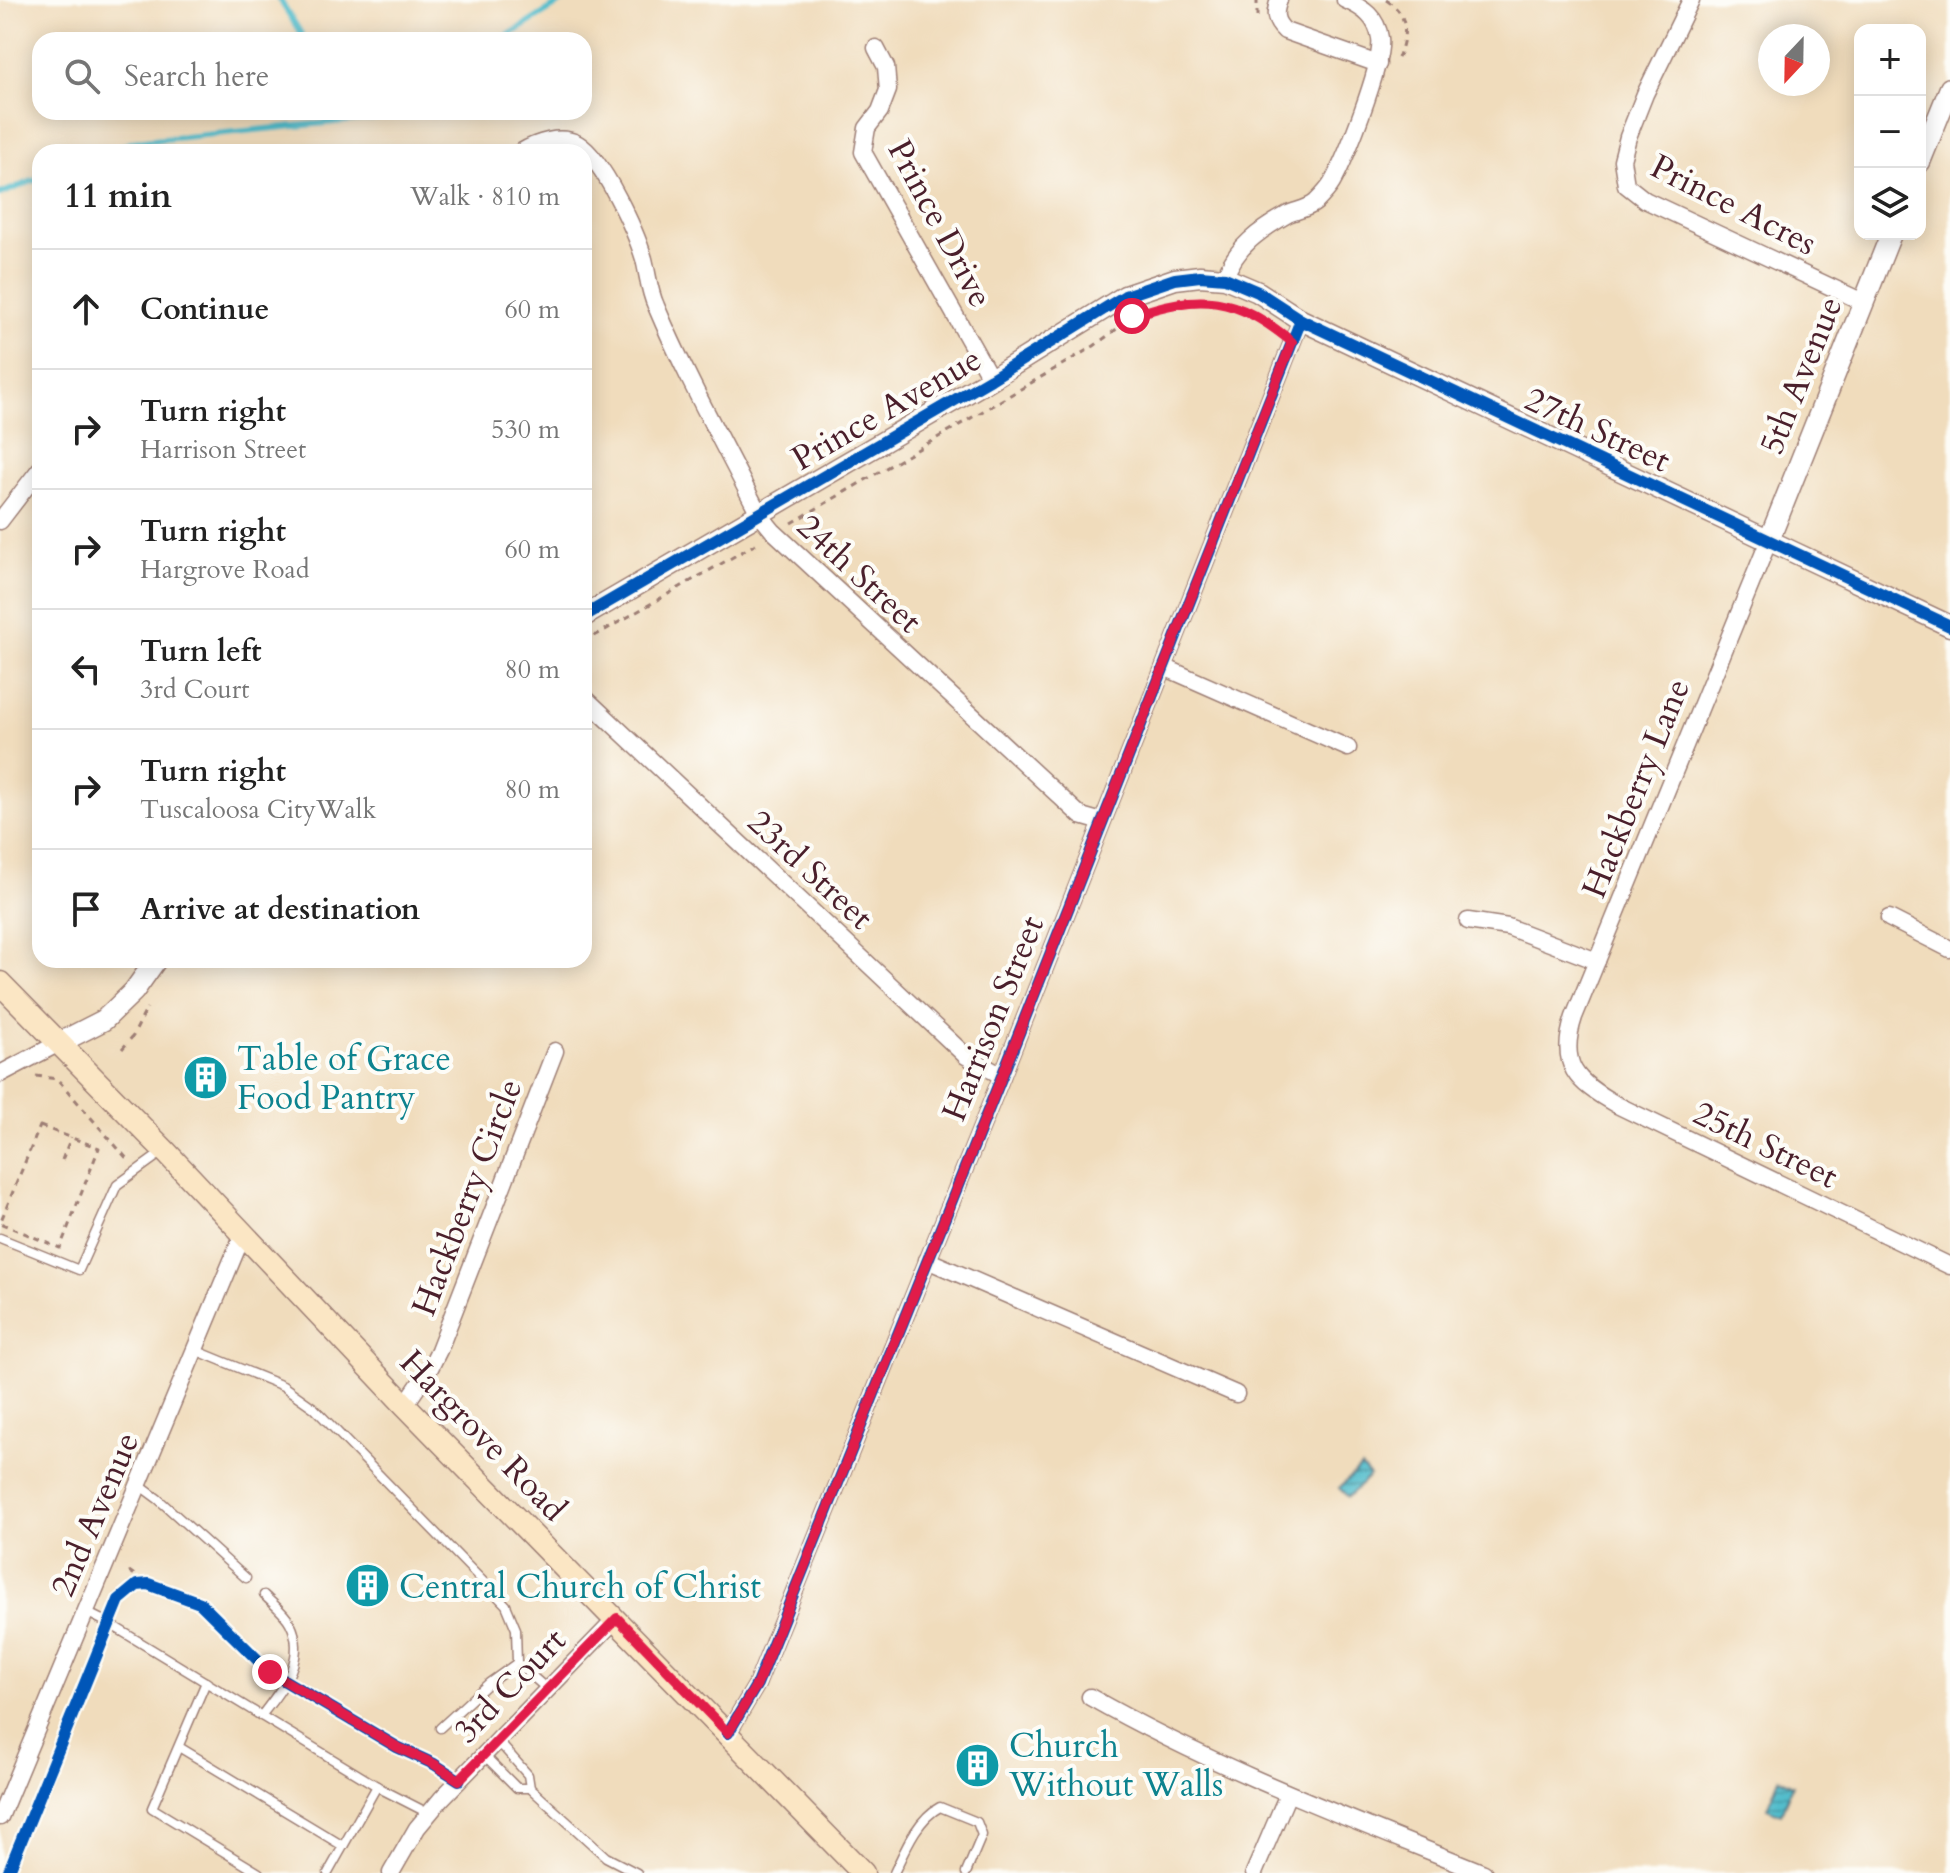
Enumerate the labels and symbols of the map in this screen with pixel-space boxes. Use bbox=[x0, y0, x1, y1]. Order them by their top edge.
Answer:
north arrow bbox=[1758, 24, 1830, 96]
street label: Prince Drive bbox=[877, 132, 1004, 315]
street label: Prince Acres bbox=[1643, 143, 1824, 266]
street label: 5th Avenue bbox=[1748, 290, 1853, 461]
route start bbox=[1114, 298, 1150, 334]
street label: Prince Avenue bbox=[783, 336, 990, 482]
street label: 27th Street bbox=[1518, 376, 1678, 484]
street label: 24th Street bbox=[787, 504, 932, 644]
street label: Hackberry Lane bbox=[1571, 672, 1701, 905]
street label: 23rd Street bbox=[737, 800, 883, 940]
street label: Harrison Street bbox=[931, 909, 1055, 1128]
place label: Table of Grace Food Pantry bbox=[237, 1036, 451, 1121]
building icon: Table of Grace Food Pantry bbox=[182, 1054, 230, 1102]
street label: Hackberry Circle bbox=[401, 1072, 533, 1322]
street label: 25th Street bbox=[1686, 1090, 1846, 1200]
street label: Hargrove Road bbox=[390, 1340, 577, 1531]
street label: 2nd Avenue bbox=[40, 1425, 150, 1604]
building icon: Central Church of Christ bbox=[344, 1562, 392, 1610]
place label: Central Church of Christ bbox=[399, 1564, 761, 1610]
street label: 3rd Court bbox=[443, 1618, 576, 1753]
route end bbox=[252, 1654, 288, 1690]
place label: Church Without Walls bbox=[1008, 1723, 1223, 1808]
building icon: Church Without Walls bbox=[954, 1741, 1002, 1789]

